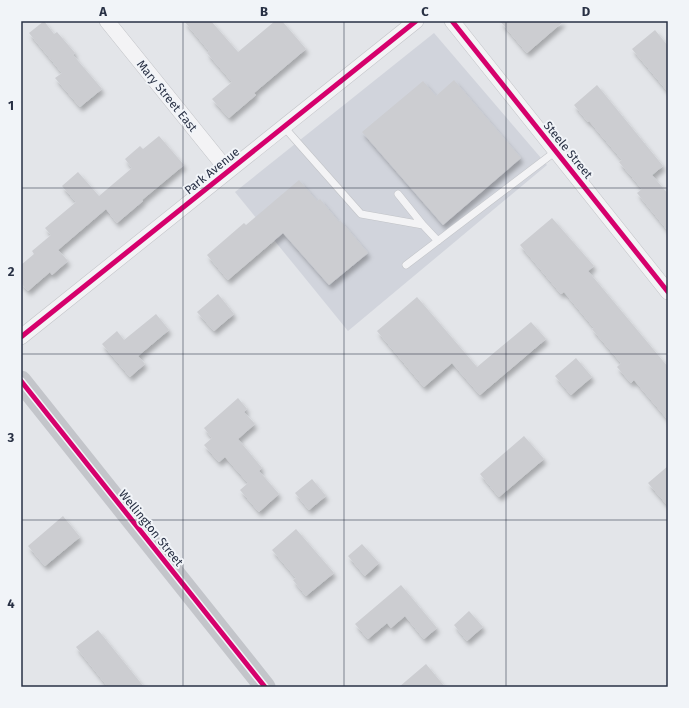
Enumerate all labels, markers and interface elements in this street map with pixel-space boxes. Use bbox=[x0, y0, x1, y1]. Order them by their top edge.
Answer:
text: A bbox=[98, 4, 107, 19]
text: B bbox=[260, 4, 268, 19]
text: C bbox=[421, 4, 429, 19]
text: D bbox=[582, 4, 591, 19]
street label: Mary Street East bbox=[134, 57, 201, 135]
text: 1 bbox=[8, 98, 14, 113]
street label: Steele Street bbox=[541, 119, 596, 182]
street label: Park Avenue bbox=[182, 145, 242, 197]
text: 2 bbox=[8, 264, 15, 279]
text: 3 bbox=[7, 430, 15, 445]
street label: Wellington Street bbox=[116, 487, 186, 569]
text: 4 bbox=[7, 596, 15, 611]

